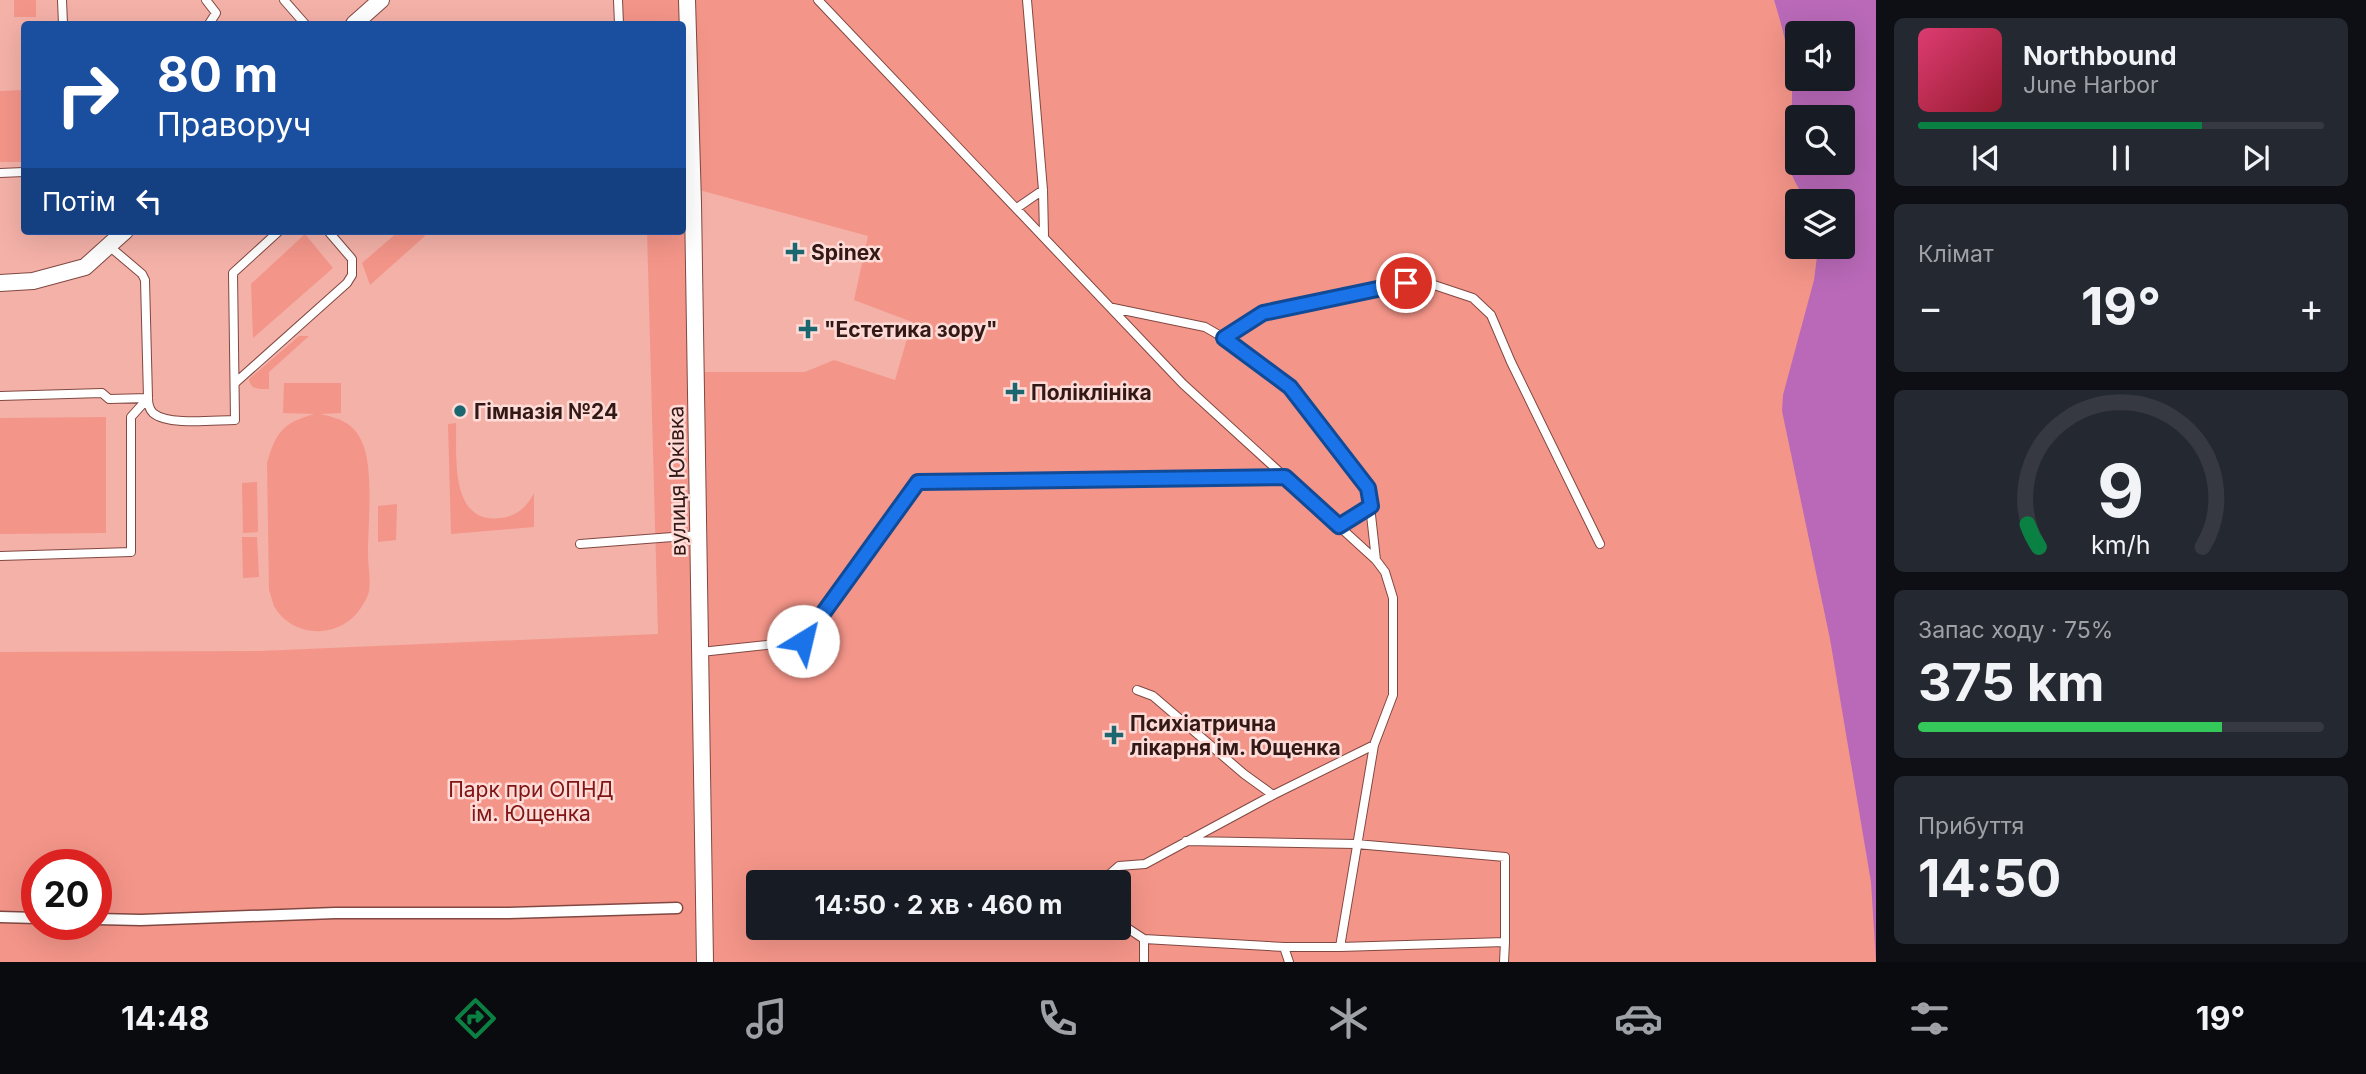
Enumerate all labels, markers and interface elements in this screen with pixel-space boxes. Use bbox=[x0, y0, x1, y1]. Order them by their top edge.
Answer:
map controls bbox=[1785, 21, 1855, 259]
button: sound bbox=[1785, 21, 1855, 91]
text: Northbound bbox=[2023, 40, 2177, 71]
text: 80 m bbox=[157, 45, 278, 104]
icon: right bbox=[42, 49, 133, 140]
text: June Harbor bbox=[2023, 71, 2159, 99]
text: Праворуч bbox=[157, 105, 311, 144]
button: search bbox=[1785, 105, 1855, 175]
icon: previous bbox=[1967, 139, 2005, 177]
icon: pause bbox=[2102, 139, 2140, 177]
icon: next bbox=[2237, 139, 2275, 177]
icon: left bbox=[130, 182, 168, 220]
text: Потім bbox=[42, 186, 116, 217]
button: layers bbox=[1785, 189, 1855, 259]
place label: Spinex bbox=[811, 240, 881, 265]
text: Клімат bbox=[1918, 240, 1994, 268]
marker: Spinex bbox=[785, 242, 805, 262]
pin bbox=[1376, 253, 1436, 313]
icon: arrive bbox=[1387, 264, 1425, 302]
text: 19° bbox=[2081, 275, 2161, 338]
text: − bbox=[1918, 284, 1943, 330]
text: + bbox=[2299, 284, 2324, 330]
place label: "Естетика зору" bbox=[824, 317, 998, 342]
marker: "Естетика зору" bbox=[798, 319, 818, 339]
place label: Поліклініка bbox=[1031, 380, 1152, 405]
marker: Поліклініка bbox=[1005, 382, 1025, 402]
place label: Гімназія №24 bbox=[474, 399, 618, 424]
marker: Гімназія №24 bbox=[452, 403, 468, 419]
street label: вулиця Юківка bbox=[663, 406, 691, 556]
text: 9 bbox=[2097, 446, 2145, 535]
text: km/h bbox=[2091, 530, 2151, 560]
position arrow bbox=[766, 604, 840, 678]
text: Запас ходу · 75% bbox=[1918, 616, 2113, 644]
text: 375 km bbox=[1918, 651, 2104, 714]
place label: Психіатрична лікарня ім. Ющенка bbox=[1130, 711, 1341, 760]
marker: Психіатрична лікарня ім. Ющенка bbox=[1104, 725, 1124, 745]
park label: Парк при ОПНД ім. Ющенка bbox=[448, 777, 614, 826]
text: Прибуття bbox=[1918, 812, 2024, 840]
text: 14:50 bbox=[1918, 847, 2061, 910]
speed limit sign: 20 bbox=[21, 849, 112, 940]
text: 14:50 · 2 хв · 460 m bbox=[814, 889, 1063, 920]
icon: directions bbox=[451, 994, 500, 1043]
icon: music bbox=[742, 994, 791, 1043]
icon: phone bbox=[1033, 994, 1082, 1043]
icon: climate bbox=[1324, 994, 1373, 1043]
icon: car bbox=[1614, 994, 1663, 1043]
icon: filters bbox=[1905, 994, 1954, 1043]
text: 14:48 bbox=[121, 999, 209, 1038]
text: 19° bbox=[2196, 999, 2245, 1038]

